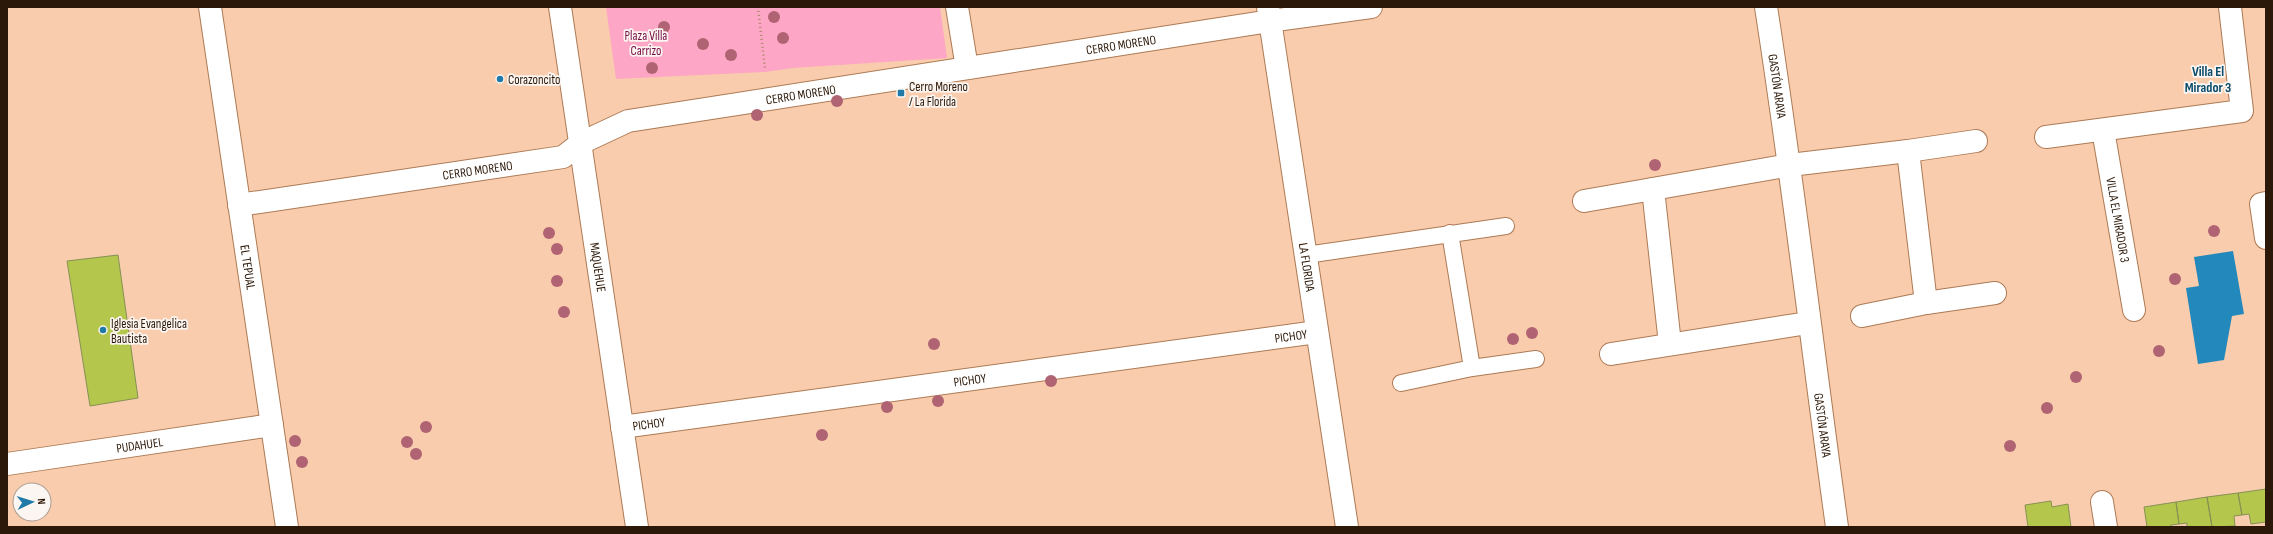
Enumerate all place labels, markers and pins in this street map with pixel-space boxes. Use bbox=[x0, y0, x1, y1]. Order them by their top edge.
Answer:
place label: Corazoncito bbox=[508, 72, 560, 88]
marker: Corazoncito bbox=[495, 74, 505, 84]
place label: Cerro Moreno / La Florida bbox=[909, 79, 968, 110]
marker: Cerro Moreno / La Florida bbox=[896, 88, 906, 98]
place label: Iglesia Evangelica Bautista bbox=[111, 316, 187, 347]
marker: Iglesia Evangelica Bautista bbox=[98, 325, 108, 335]

